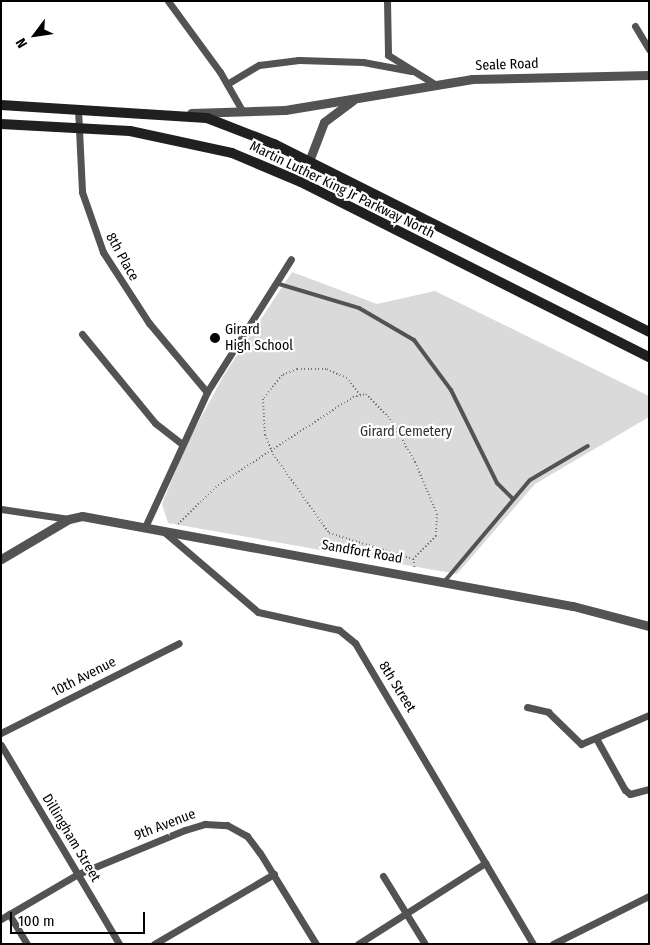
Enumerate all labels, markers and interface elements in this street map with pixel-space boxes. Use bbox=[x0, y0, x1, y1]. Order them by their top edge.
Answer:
north arrow bbox=[10, 10, 60, 60]
text: N bbox=[12, 35, 31, 51]
street label: Seale Road bbox=[475, 56, 539, 74]
street label: Martin Luther King Jr Parkway North bbox=[247, 138, 437, 242]
street label: 8th Place bbox=[102, 230, 142, 284]
place label: Girard High School bbox=[225, 322, 293, 354]
marker: Girard High School bbox=[209, 332, 221, 344]
park label: Girard Cemetery bbox=[360, 424, 452, 440]
street label: Sandfort Road bbox=[320, 537, 404, 567]
street label: 10th Avenue bbox=[49, 654, 119, 700]
street label: 8th Street bbox=[375, 659, 419, 715]
street label: Dillingham Street bbox=[38, 791, 104, 885]
street label: 9th Avenue bbox=[132, 806, 198, 844]
scale bar bbox=[12, 902, 148, 934]
text: 100 m bbox=[18, 912, 55, 930]

